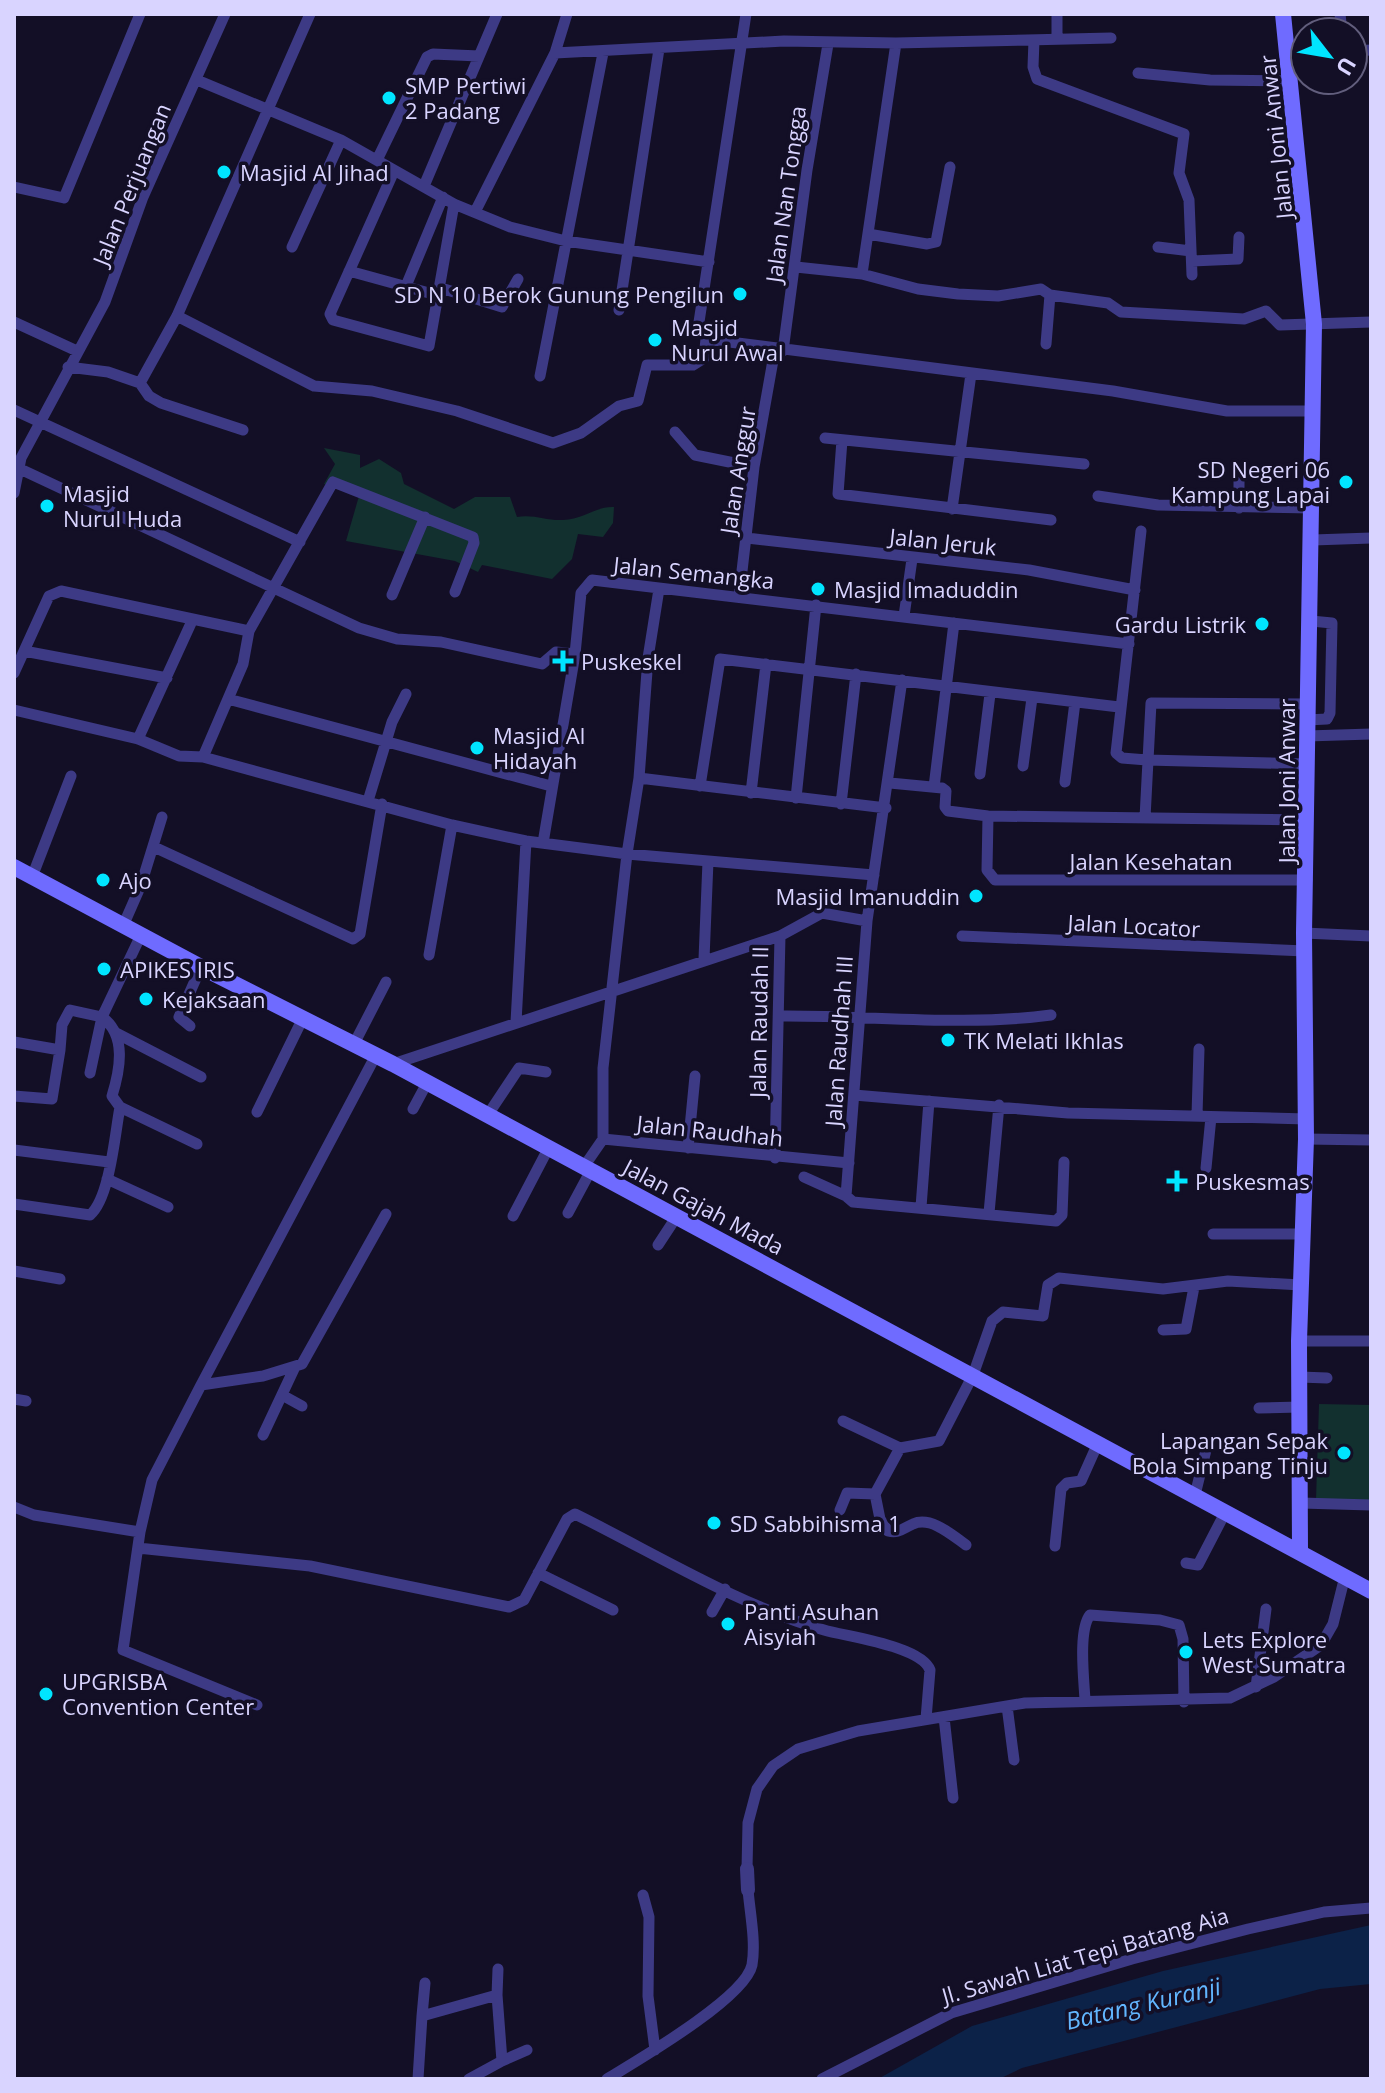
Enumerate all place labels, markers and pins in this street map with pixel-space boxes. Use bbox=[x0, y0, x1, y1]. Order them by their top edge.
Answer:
place label: SMP Pertiwi 2 Padang bbox=[405, 70, 526, 125]
marker: SMP Pertiwi 2 Padang bbox=[380, 89, 398, 107]
place label: Masjid Al Jihad bbox=[240, 157, 389, 187]
marker: Masjid Al Jihad bbox=[215, 163, 233, 181]
place label: SD N 10 Berok Gunung Pengilun bbox=[394, 279, 724, 309]
marker: SD N 10 Berok Gunung Pengilun bbox=[731, 285, 749, 303]
place label: Masjid Nurul Awal bbox=[671, 312, 784, 367]
marker: Masjid Nurul Awal bbox=[646, 331, 664, 349]
place label: SD Negeri 06 Kampung Lapai bbox=[1171, 454, 1330, 509]
marker: SD Negeri 06 Kampung Lapai bbox=[1337, 473, 1355, 491]
place label: Masjid Nurul Huda bbox=[63, 478, 182, 533]
marker: Masjid Nurul Huda bbox=[38, 497, 56, 515]
place label: Masjid Imaduddin bbox=[834, 574, 1018, 604]
marker: Masjid Imaduddin bbox=[809, 580, 827, 598]
place label: Gardu Listrik bbox=[1115, 609, 1246, 639]
marker: Gardu Listrik bbox=[1253, 615, 1271, 633]
place label: Puskeskel bbox=[581, 646, 682, 676]
marker: Puskeskel bbox=[552, 650, 574, 672]
place label: Masjid Al Hidayah bbox=[493, 720, 585, 775]
marker: Masjid Al Hidayah bbox=[468, 739, 486, 757]
place label: Ajo bbox=[119, 865, 152, 895]
marker: Ajo bbox=[94, 871, 112, 889]
place label: Masjid Imanuddin bbox=[776, 881, 960, 911]
marker: Masjid Imanuddin bbox=[967, 887, 985, 905]
place label: APIKES IRIS bbox=[120, 954, 235, 984]
marker: APIKES IRIS bbox=[95, 960, 113, 978]
place label: Kejaksaan bbox=[162, 984, 266, 1014]
marker: Kejaksaan bbox=[137, 990, 155, 1008]
place label: TK Melati Ikhlas bbox=[964, 1025, 1124, 1055]
marker: TK Melati Ikhlas bbox=[939, 1031, 957, 1049]
place label: Puskesmas bbox=[1195, 1166, 1310, 1196]
marker: Puskesmas bbox=[1166, 1170, 1188, 1192]
place label: Lapangan Sepak Bola Simpang Tinju bbox=[1132, 1425, 1328, 1480]
marker: Lapangan Sepak Bola Simpang Tinju bbox=[1335, 1444, 1353, 1462]
place label: SD Sabbihisma 1 bbox=[730, 1508, 901, 1538]
marker: SD Sabbihisma 1 bbox=[705, 1514, 723, 1532]
place label: Panti Asuhan Aisyiah bbox=[744, 1596, 879, 1651]
marker: Panti Asuhan Aisyiah bbox=[719, 1615, 737, 1633]
place label: Lets Explore West Sumatra bbox=[1202, 1624, 1346, 1679]
marker: Lets Explore West Sumatra bbox=[1177, 1643, 1195, 1661]
place label: UPGRISBA Convention Center bbox=[62, 1666, 254, 1721]
marker: UPGRISBA Convention Center bbox=[37, 1685, 55, 1703]

